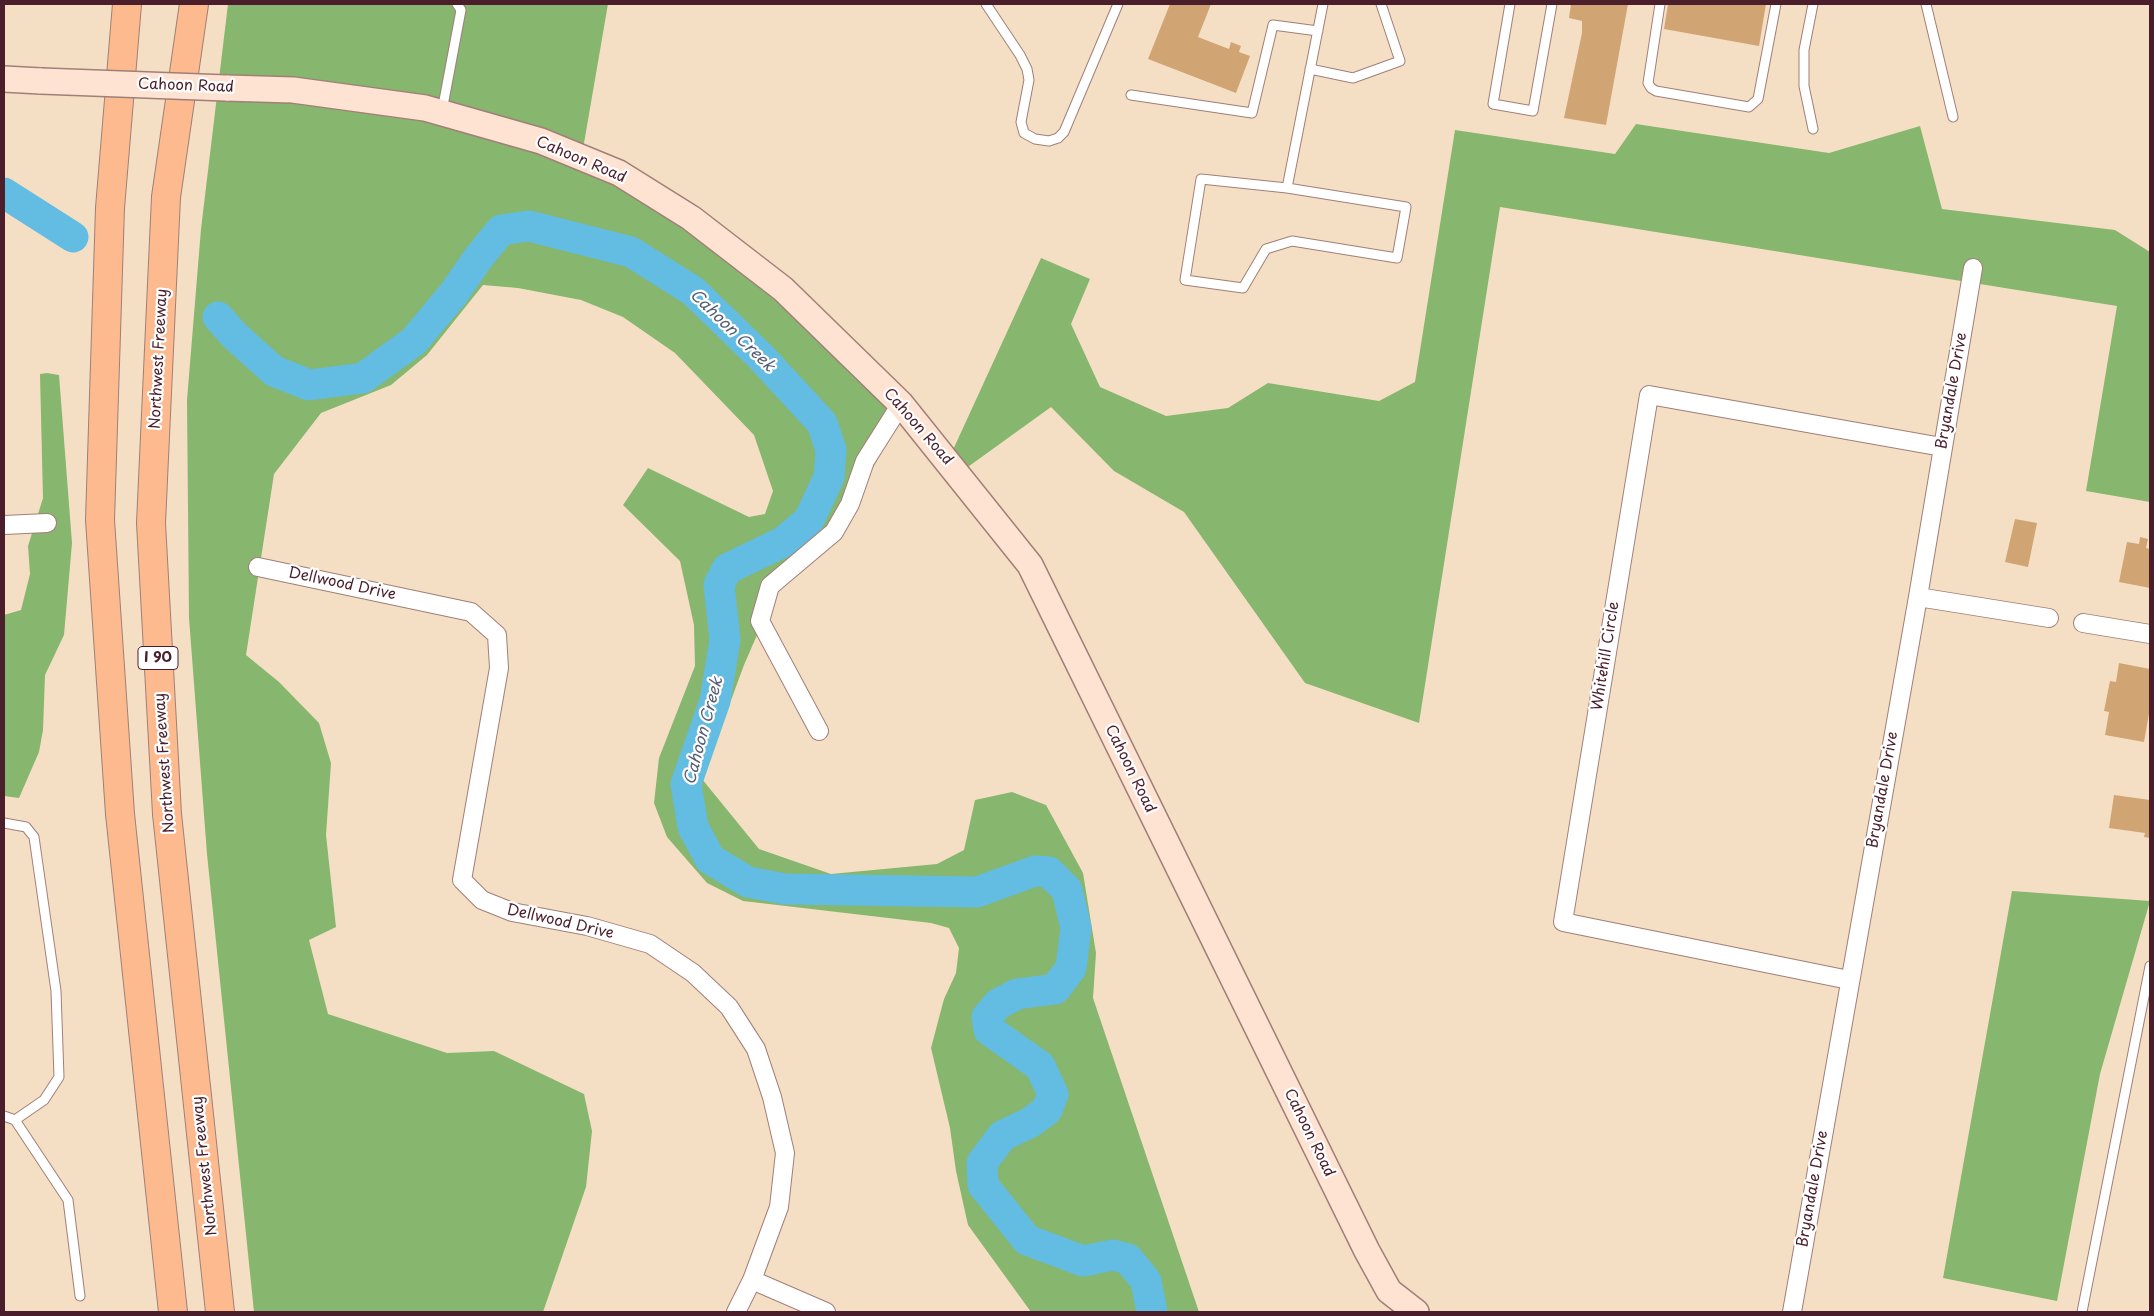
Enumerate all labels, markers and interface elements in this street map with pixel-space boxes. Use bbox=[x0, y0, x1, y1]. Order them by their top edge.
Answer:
street label: Cahoon Road bbox=[138, 75, 234, 97]
street label: Cahoon Road bbox=[533, 133, 629, 187]
water label: Cahoon Creek bbox=[686, 286, 778, 376]
street label: Northwest Freeway bbox=[146, 288, 172, 430]
street label: Bryandale Drive bbox=[1933, 331, 1971, 451]
street label: Cahoon Road bbox=[880, 385, 956, 469]
street label: Dellwood Drive bbox=[287, 564, 397, 604]
street label: Whitehill Circle bbox=[1588, 600, 1624, 712]
road number: I 90 bbox=[138, 646, 178, 670]
water label: Cahoon Creek bbox=[680, 675, 728, 787]
street label: Northwest Freeway bbox=[151, 692, 179, 834]
street label: Cahoon Road bbox=[1101, 722, 1159, 816]
street label: Bryandale Drive bbox=[1864, 730, 1902, 850]
street label: Dellwood Drive bbox=[505, 901, 615, 943]
street label: Cahoon Road bbox=[1280, 1086, 1338, 1180]
street label: Northwest Freeway bbox=[189, 1095, 221, 1237]
street label: Bryandale Drive bbox=[1794, 1129, 1832, 1249]

